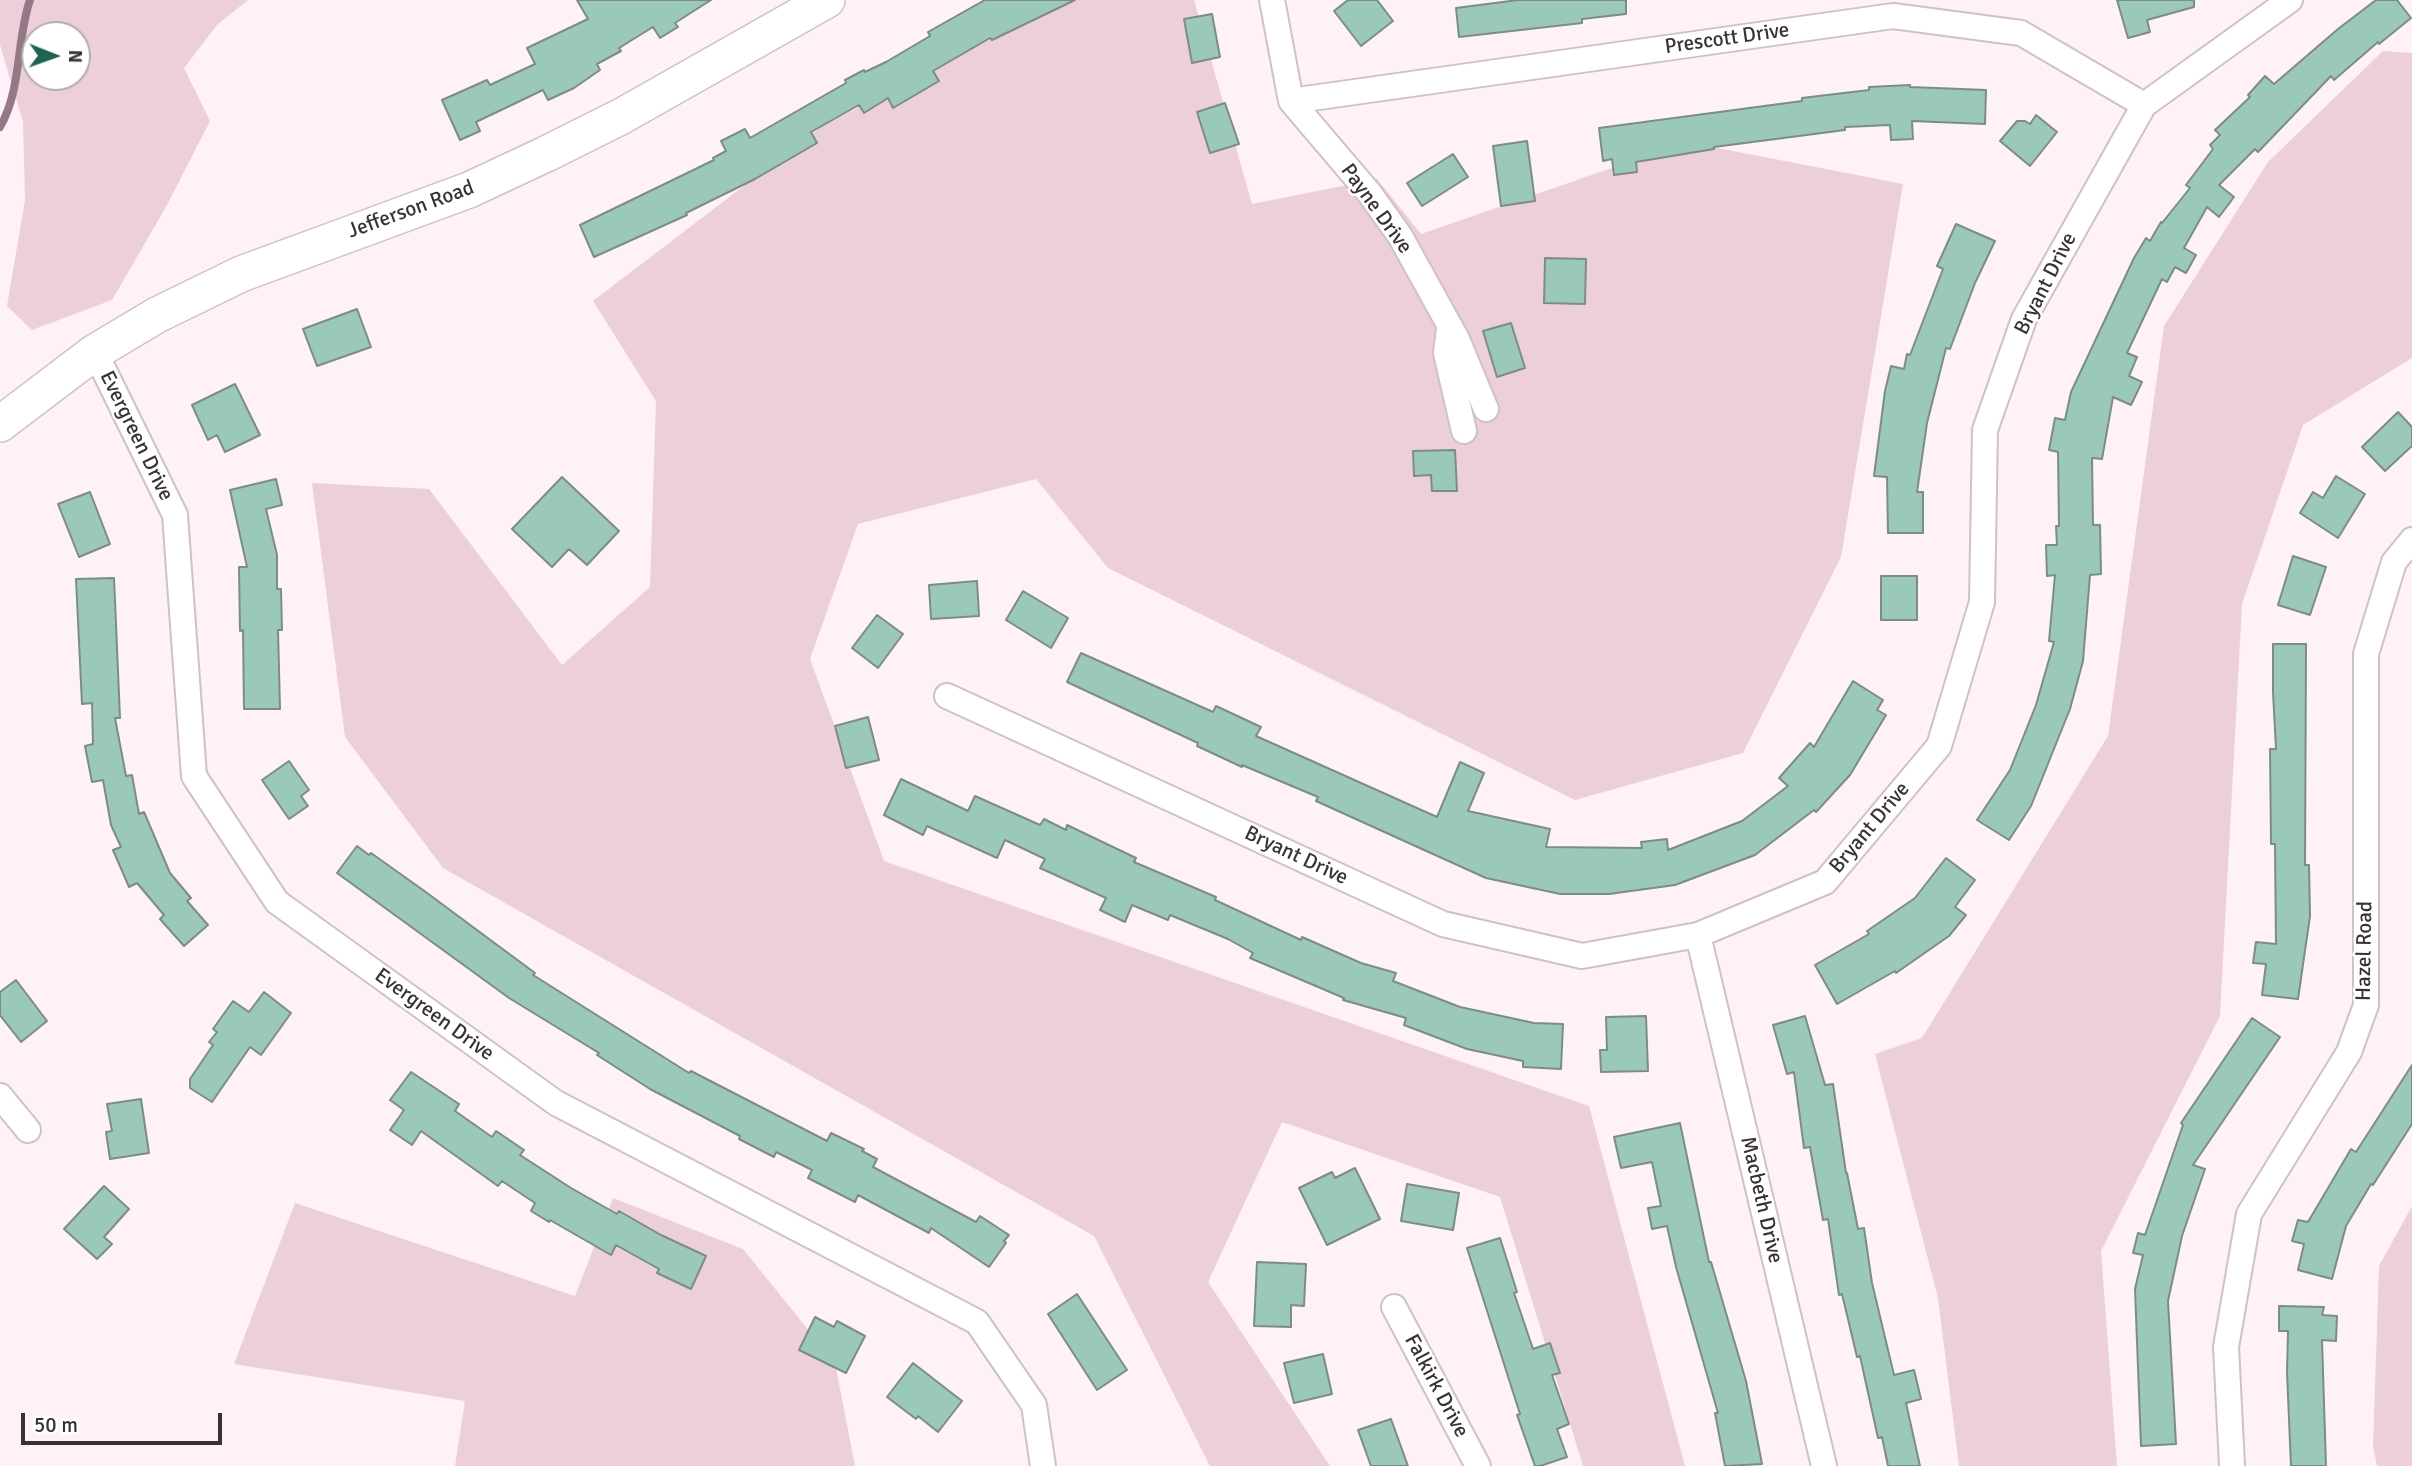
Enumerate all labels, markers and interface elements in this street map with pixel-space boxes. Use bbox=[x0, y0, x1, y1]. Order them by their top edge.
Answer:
street label: Prescott Drive bbox=[1663, 18, 1791, 60]
north arrow bbox=[21, 21, 91, 91]
text: N bbox=[63, 50, 87, 63]
street label: Payne Drive bbox=[1335, 159, 1417, 259]
street label: Jefferson Road bbox=[344, 175, 478, 245]
street label: Bryant Drive bbox=[2010, 229, 2082, 339]
street label: Evergreen Drive bbox=[94, 367, 178, 505]
street label: Bryant Drive bbox=[1825, 777, 1915, 879]
street label: Bryant Drive bbox=[1240, 821, 1352, 891]
street label: Hazel Road bbox=[2352, 901, 2378, 1001]
street label: Evergreen Drive bbox=[369, 963, 499, 1067]
street label: Macbeth Drive bbox=[1734, 1134, 1788, 1266]
street label: Falkirk Drive bbox=[1398, 1330, 1474, 1442]
scale bar bbox=[24, 1400, 226, 1444]
text: 50 m bbox=[34, 1412, 78, 1438]

